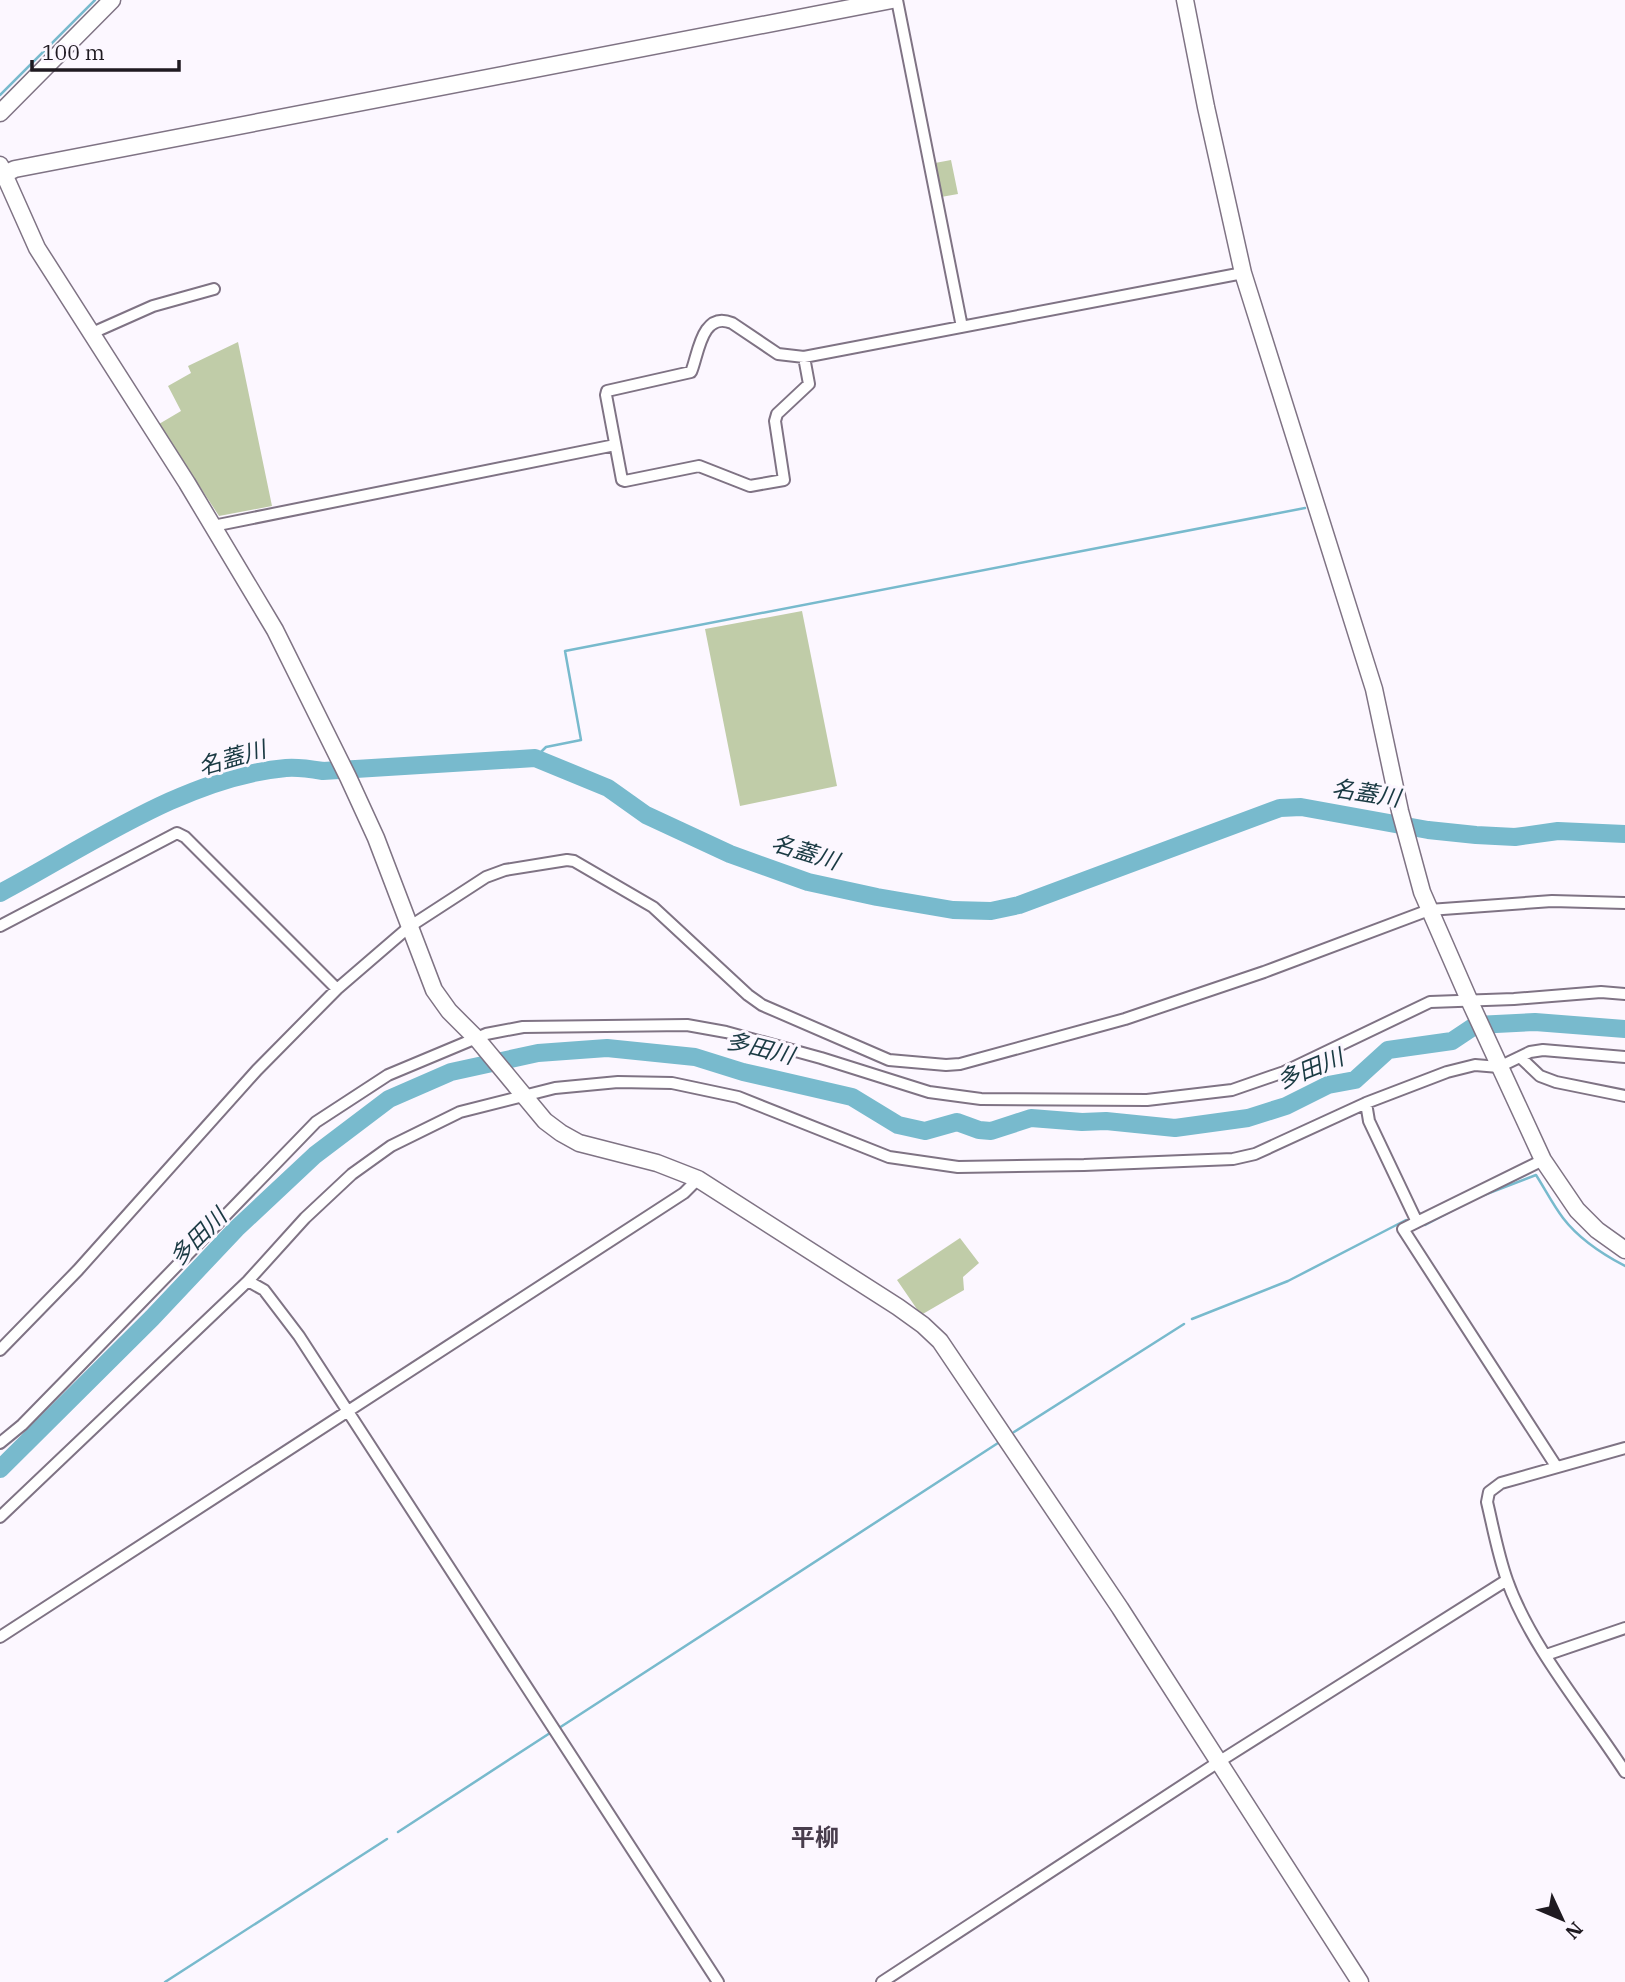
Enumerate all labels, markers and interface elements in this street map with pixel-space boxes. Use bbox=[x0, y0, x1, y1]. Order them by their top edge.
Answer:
scale bar bbox=[32, 28, 178, 72]
text: 100 m bbox=[42, 38, 105, 66]
water label: 名蓋川 bbox=[194, 732, 272, 781]
water label: 名蓋川 bbox=[1330, 772, 1406, 813]
water label: 名蓋川 bbox=[768, 827, 846, 876]
water label: 多田川 bbox=[723, 1024, 800, 1071]
water label: 多田川 bbox=[1272, 1040, 1350, 1095]
water label: 多田川 bbox=[162, 1199, 234, 1271]
district label: 平柳 bbox=[791, 1821, 839, 1853]
north arrow bbox=[1527, 1884, 1597, 1954]
text: N bbox=[1560, 1917, 1588, 1945]

